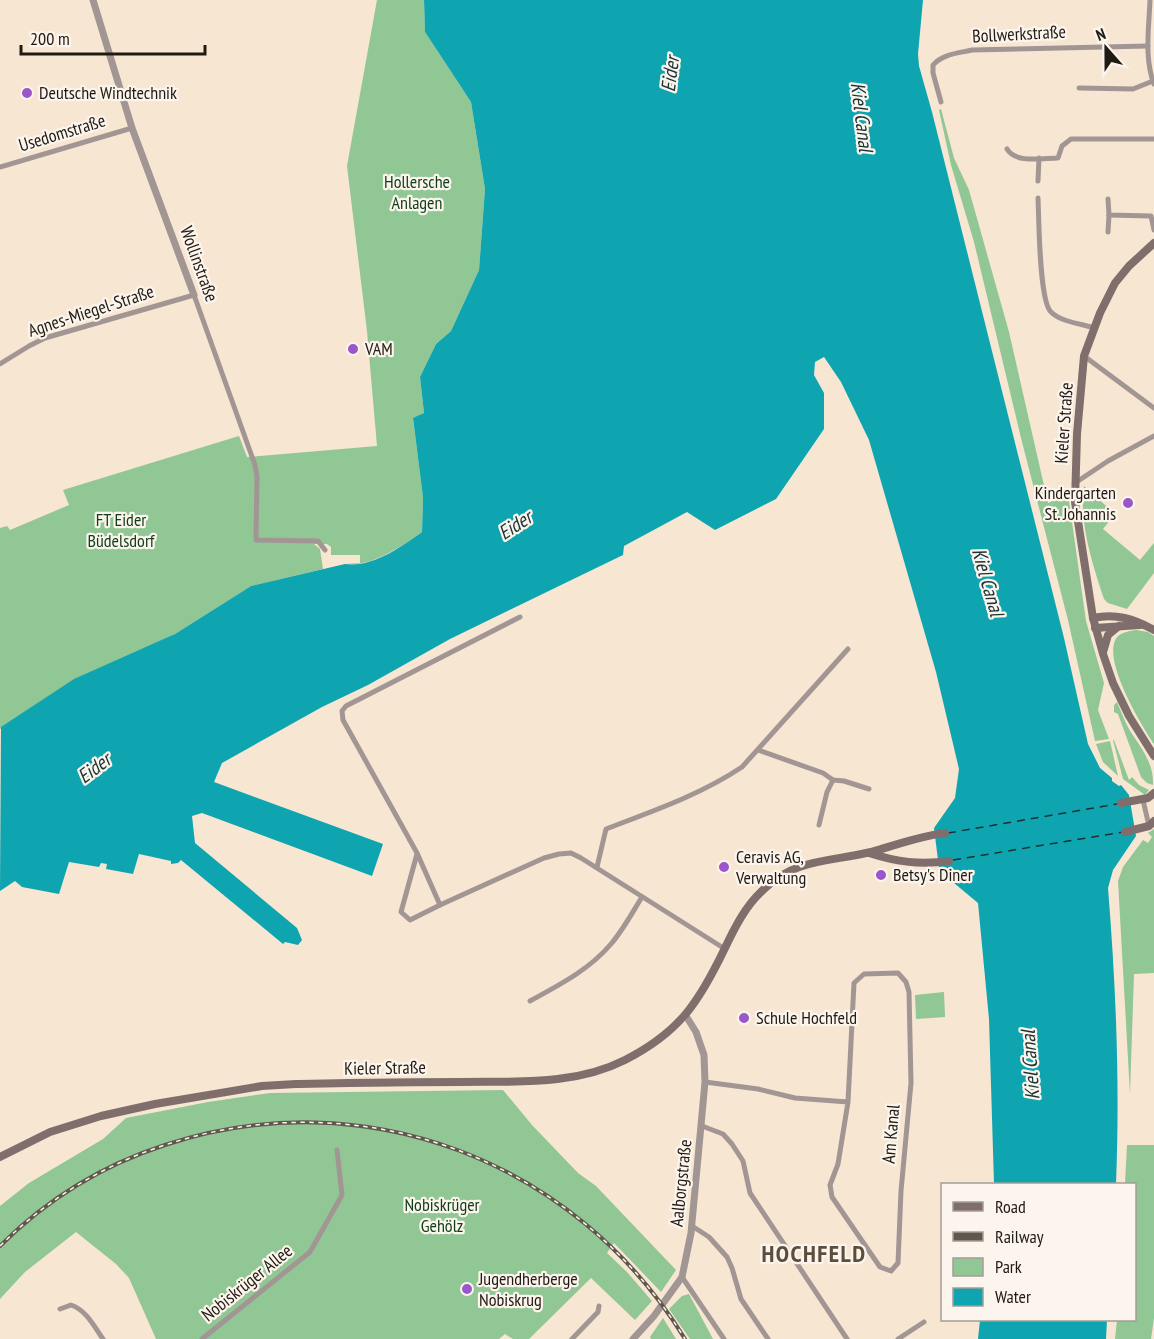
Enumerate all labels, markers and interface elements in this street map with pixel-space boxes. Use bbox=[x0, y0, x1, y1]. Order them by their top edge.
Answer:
scale bar bbox=[21, 18, 206, 56]
north arrow bbox=[1076, 18, 1136, 78]
street label: Bollwerkstraße bbox=[972, 20, 1066, 47]
text: N bbox=[1093, 23, 1108, 45]
text: 200 m bbox=[30, 27, 70, 50]
water label: Eider bbox=[655, 52, 685, 93]
place label: Deutsche Windtechnik bbox=[39, 81, 177, 104]
water label: Kiel Canal bbox=[845, 81, 879, 155]
marker: Deutsche Windtechnik bbox=[20, 86, 34, 100]
street label: Usedomstraße bbox=[16, 108, 108, 157]
park label: Hollersche Anlagen bbox=[384, 170, 450, 214]
street label: Wollinstraße bbox=[175, 223, 224, 305]
street label: Agnes-Miegel-Straße bbox=[25, 279, 157, 342]
place label: VAM bbox=[364, 337, 393, 360]
marker: VAM bbox=[346, 342, 360, 356]
street label: Kieler Straße bbox=[1049, 381, 1078, 464]
place label: Kindergarten St. Johannis bbox=[1035, 481, 1116, 525]
marker: Kindergarten St. Johannis bbox=[1121, 496, 1135, 510]
water label: Eider bbox=[493, 503, 539, 546]
park label: FT Eider Büdelsdorf bbox=[88, 508, 156, 552]
water label: Kiel Canal bbox=[966, 545, 1011, 621]
water label: Eider bbox=[72, 745, 118, 789]
place label: Ceravis AG, Verwaltung bbox=[735, 845, 806, 889]
marker: Ceravis AG, Verwaltung bbox=[717, 860, 731, 874]
place label: Betsy's Diner bbox=[893, 863, 973, 886]
marker: Betsy's Diner bbox=[874, 868, 888, 882]
place label: Schule Hochfeld bbox=[756, 1006, 857, 1029]
marker: Schule Hochfeld bbox=[737, 1011, 751, 1025]
water label: Kiel Canal bbox=[1014, 1027, 1045, 1101]
street label: Kieler Straße bbox=[344, 1055, 426, 1080]
street label: Am Kanal bbox=[876, 1103, 905, 1164]
street label: Aalborgstraße bbox=[664, 1138, 697, 1228]
legend bbox=[941, 1183, 1136, 1321]
park label: Nobiskrüger Gehölz bbox=[404, 1193, 480, 1237]
text: Road bbox=[995, 1195, 1026, 1218]
text: Railway bbox=[995, 1225, 1044, 1248]
district label: HOCHFELD bbox=[761, 1238, 867, 1269]
street label: Nobiskrüger Allee bbox=[197, 1239, 297, 1326]
text: Park bbox=[995, 1255, 1022, 1278]
place label: Jugendherberge Nobiskrug bbox=[478, 1267, 578, 1311]
marker: Jugendherberge Nobiskrug bbox=[460, 1282, 474, 1296]
text: Water bbox=[995, 1285, 1031, 1308]

